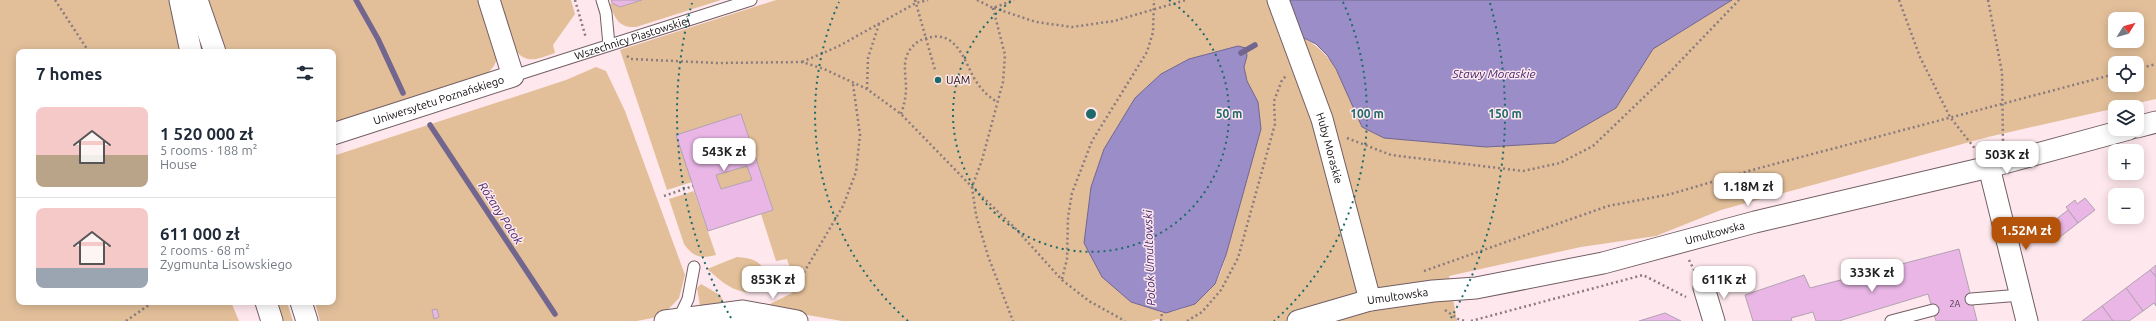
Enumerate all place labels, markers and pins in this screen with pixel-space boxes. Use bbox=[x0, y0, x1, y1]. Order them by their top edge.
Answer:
place label: UAM bbox=[946, 74, 970, 86]
marker: UAM bbox=[933, 75, 943, 85]
centre of rings bbox=[1084, 107, 1098, 121]
pin: 543K zł bbox=[687, 138, 761, 172]
pin: 503K zł bbox=[1970, 141, 2044, 175]
pin: 1.18M zł bbox=[1707, 173, 1789, 207]
pin: 1.52M zł bbox=[1985, 217, 2067, 251]
pin: 333K zł bbox=[1835, 259, 1909, 293]
pin: 853K zł bbox=[736, 266, 810, 300]
pin: 611K zł bbox=[1687, 266, 1761, 300]

